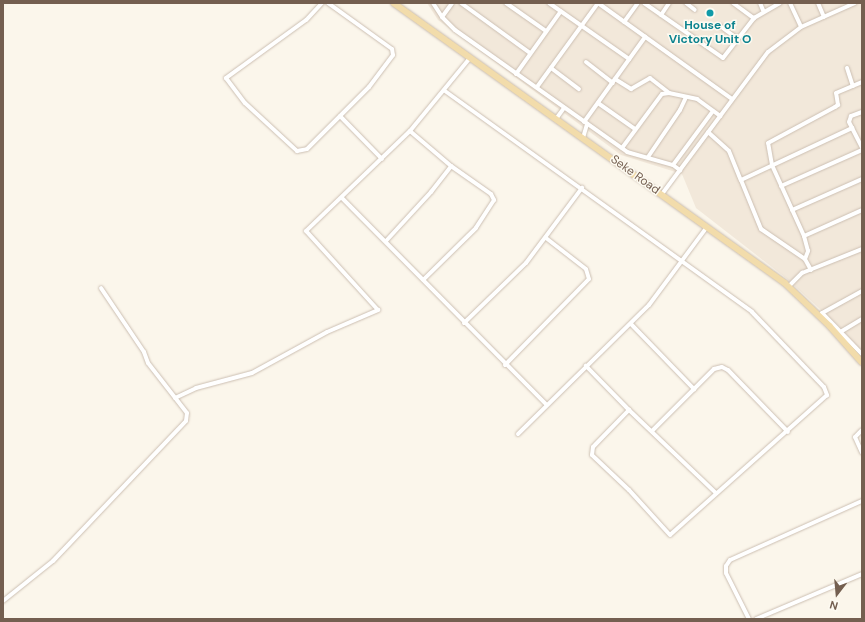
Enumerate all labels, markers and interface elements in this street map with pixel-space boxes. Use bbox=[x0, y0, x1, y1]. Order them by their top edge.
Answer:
marker: House of Victory Unit O bbox=[705, 8, 715, 18]
place label: House of Victory Unit O bbox=[669, 19, 751, 47]
street label: Seke Road bbox=[608, 152, 662, 198]
north arrow bbox=[817, 574, 857, 614]
text: N bbox=[828, 598, 839, 613]

